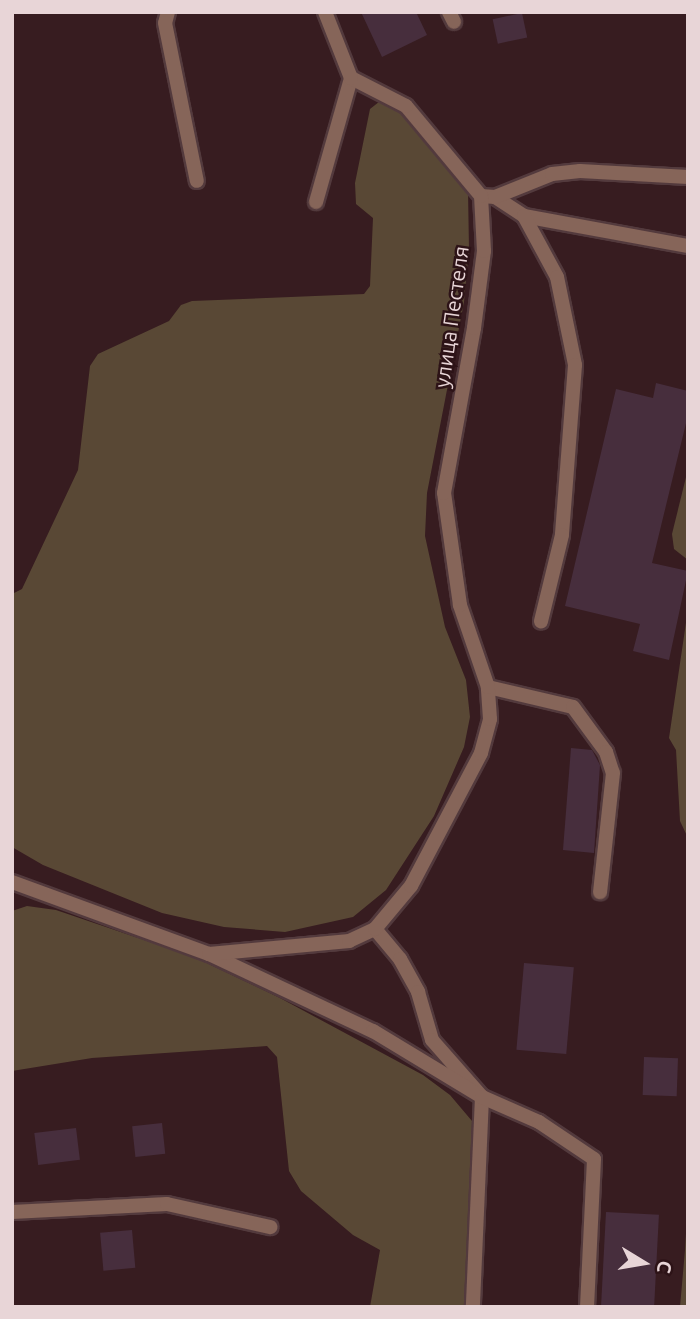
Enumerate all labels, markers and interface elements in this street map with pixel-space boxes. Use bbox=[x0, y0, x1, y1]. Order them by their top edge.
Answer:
street label: улица Пестеля bbox=[429, 244, 473, 390]
north arrow bbox=[609, 1228, 679, 1298]
text: С bbox=[653, 1259, 677, 1275]

